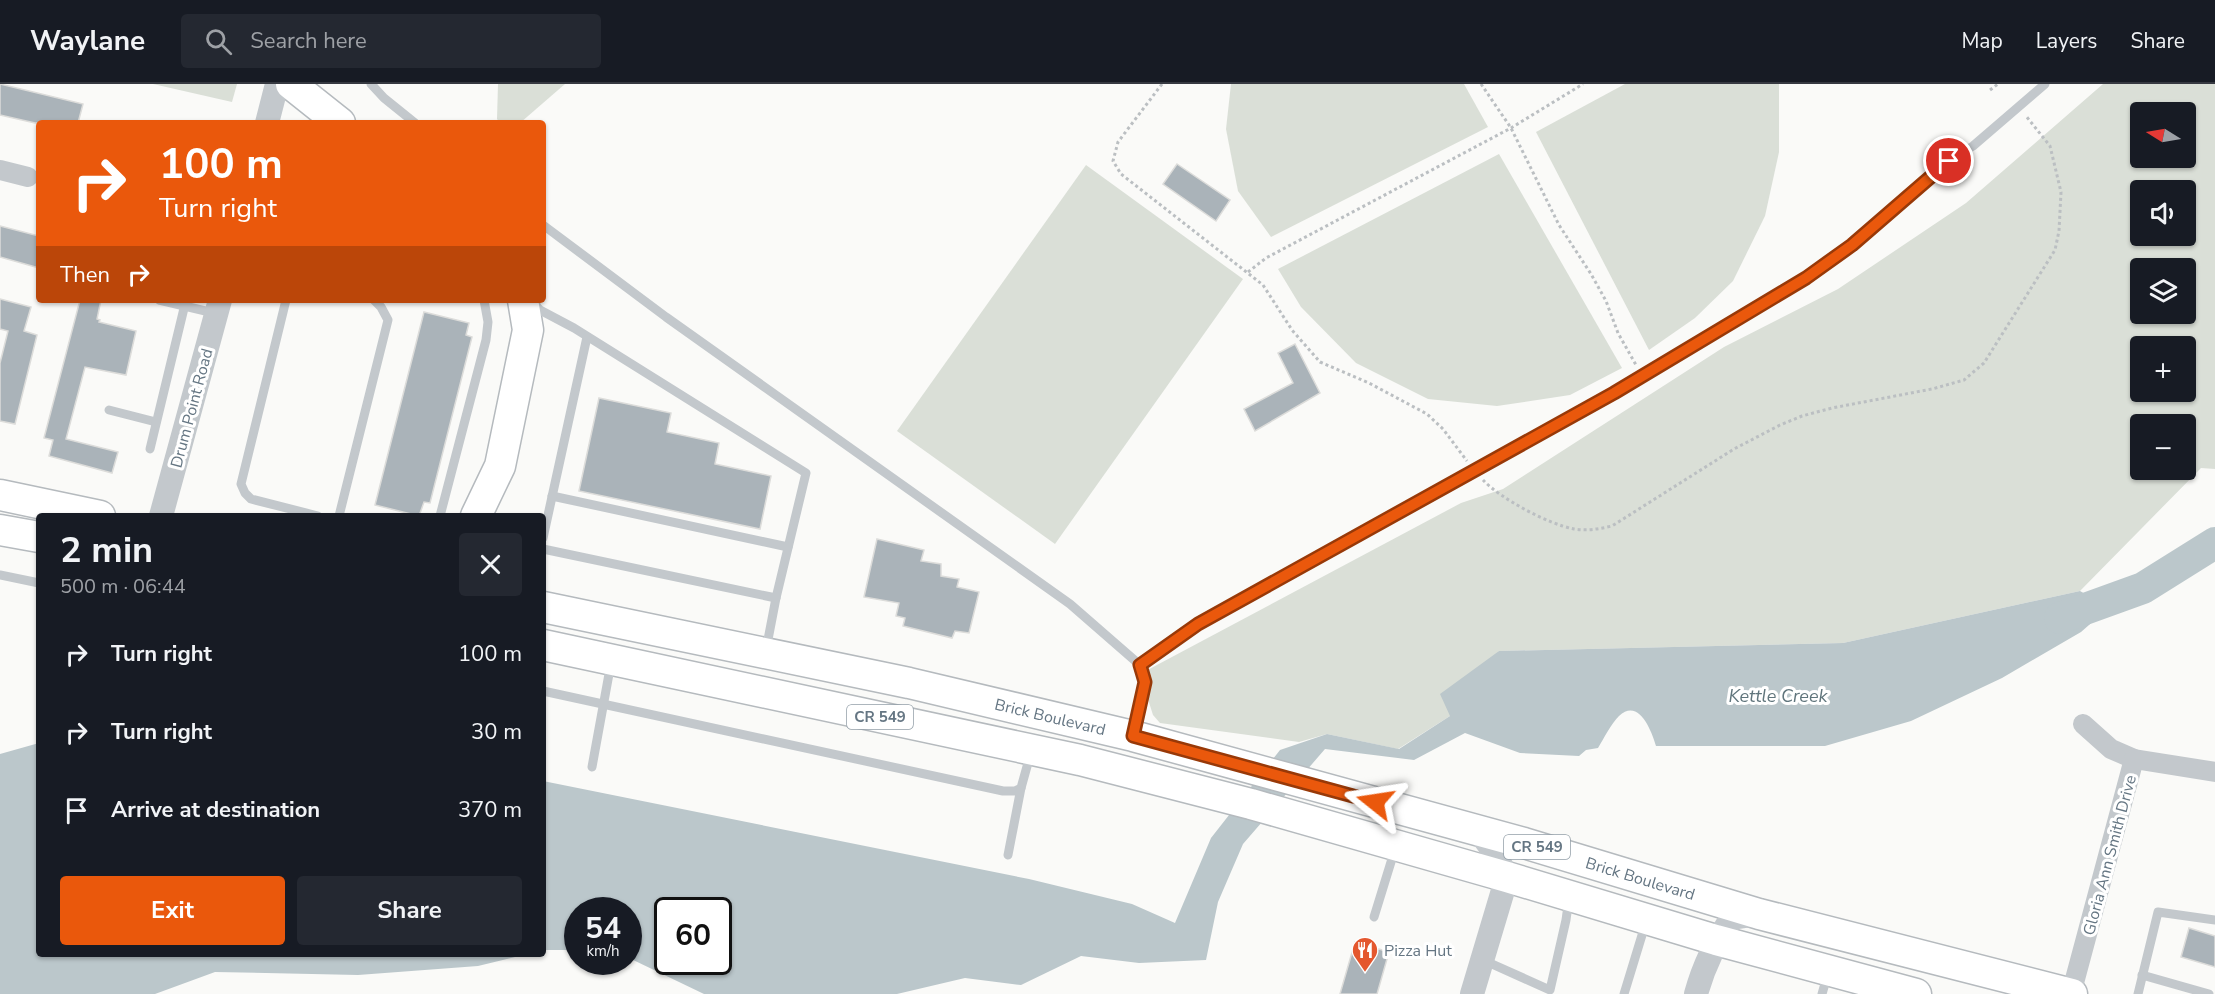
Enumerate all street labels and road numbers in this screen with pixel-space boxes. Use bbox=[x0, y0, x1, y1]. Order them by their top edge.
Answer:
street label: Drum Point Road bbox=[165, 346, 218, 470]
street label: Brick Boulevard bbox=[992, 694, 1108, 741]
road number: CR 549 bbox=[847, 705, 913, 729]
street label: Gloria Ann Smith Drive bbox=[2078, 773, 2142, 938]
road number: CR 549 bbox=[1504, 835, 1570, 859]
street label: Brick Boulevard bbox=[1583, 852, 1698, 906]

